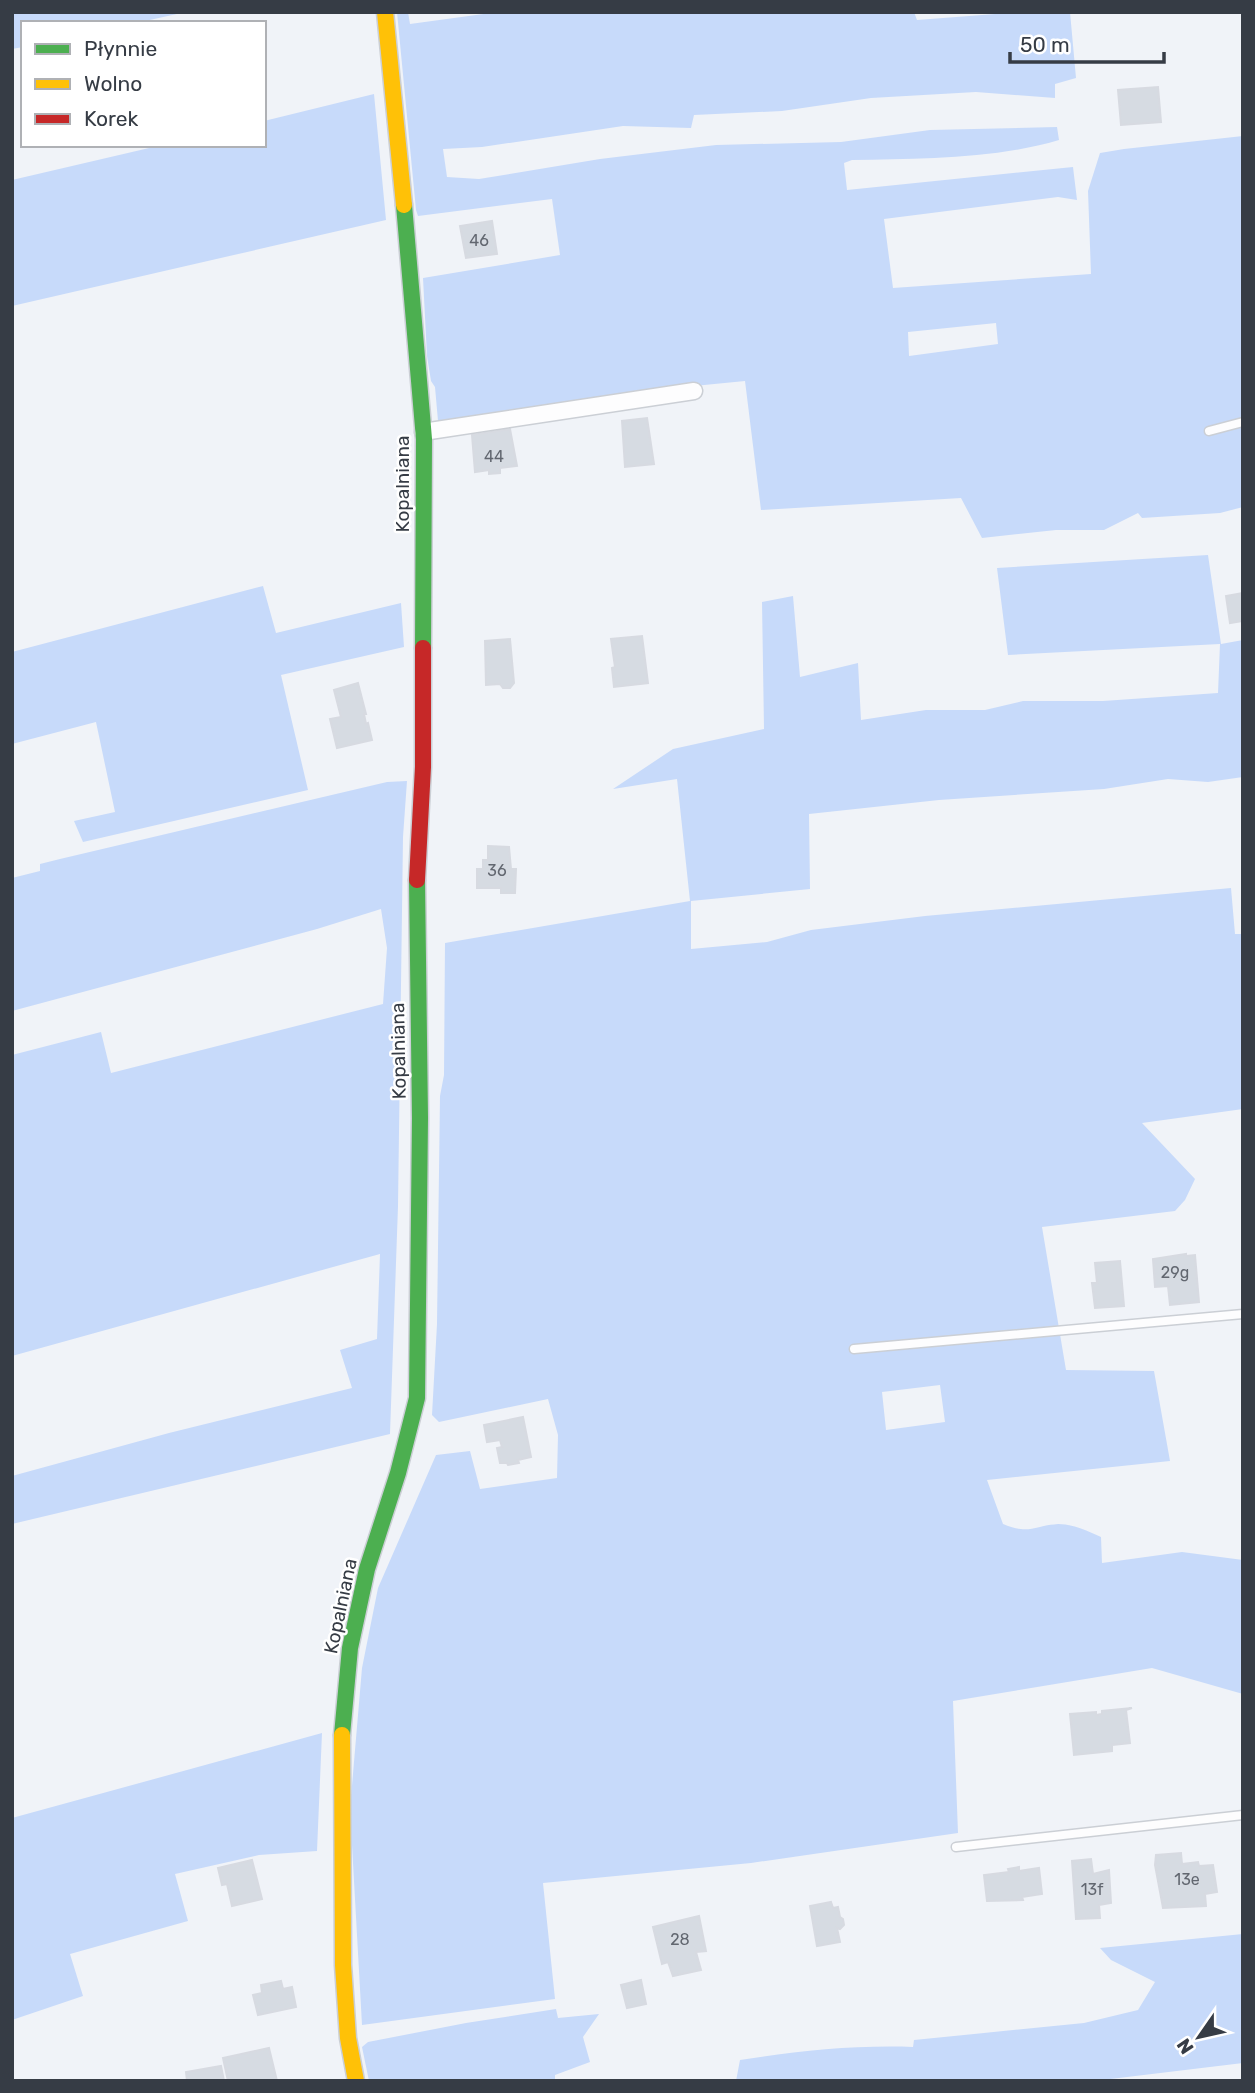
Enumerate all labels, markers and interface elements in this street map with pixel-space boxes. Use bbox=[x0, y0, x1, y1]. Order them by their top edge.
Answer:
legend bbox=[21, 21, 266, 147]
scale bar bbox=[1010, 21, 1164, 65]
text: 50 m bbox=[1020, 32, 1070, 57]
text: Płynnie bbox=[84, 36, 157, 61]
text: Wolno bbox=[84, 71, 142, 96]
text: Korek bbox=[84, 106, 139, 131]
house number: 46 bbox=[469, 231, 489, 250]
street label: Kopalniana bbox=[391, 436, 414, 532]
house number: 44 bbox=[484, 447, 504, 466]
house number: 36 bbox=[487, 861, 507, 880]
street label: Kopalniana bbox=[386, 1002, 411, 1100]
house number: 29g bbox=[1161, 1263, 1189, 1282]
street label: Kopalniana bbox=[319, 1556, 362, 1656]
house number: 13e bbox=[1174, 1870, 1200, 1889]
house number: 13f bbox=[1081, 1880, 1104, 1899]
house number: 28 bbox=[670, 1930, 690, 1949]
north arrow bbox=[1164, 2002, 1234, 2072]
text: N bbox=[1172, 2034, 1199, 2058]

